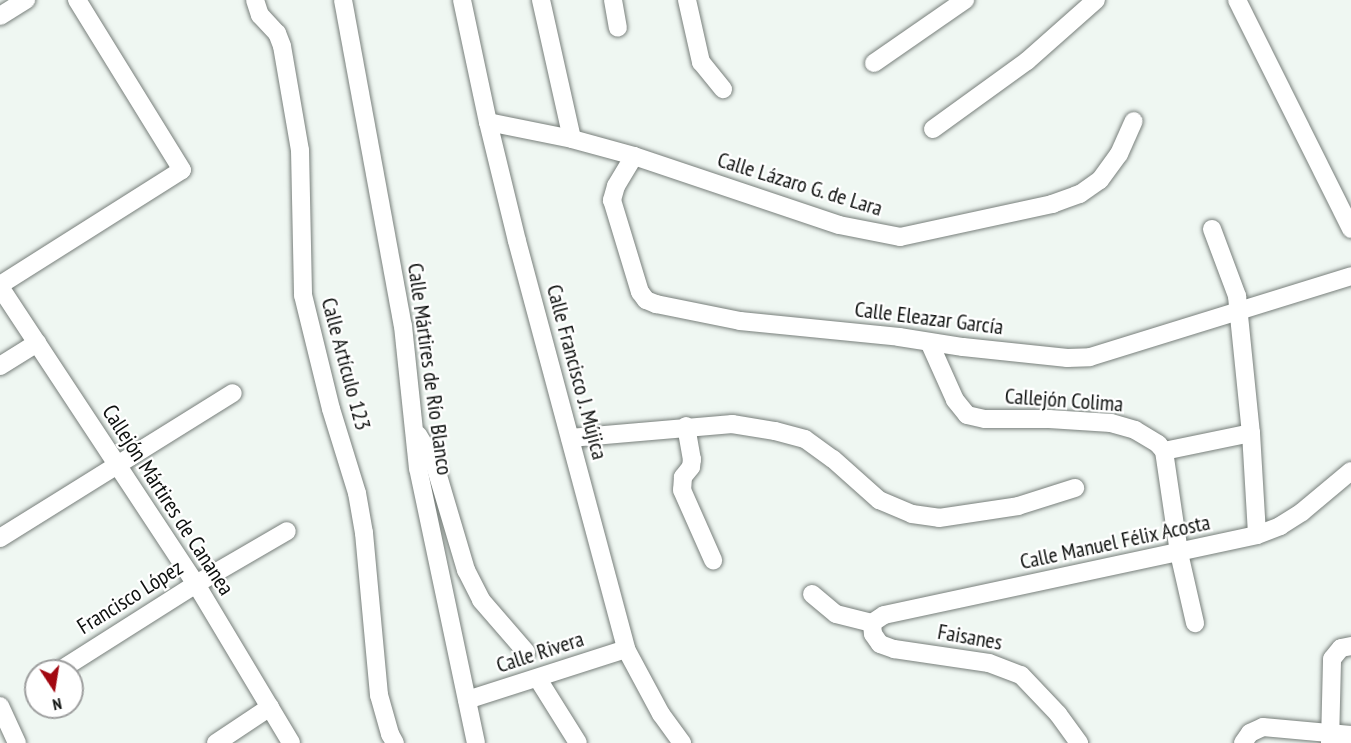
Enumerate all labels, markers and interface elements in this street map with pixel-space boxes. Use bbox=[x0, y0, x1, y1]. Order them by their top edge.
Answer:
street label: Calle Lázaro G. de Lara bbox=[714, 146, 886, 222]
street label: Calle Mártires de Río Blanco bbox=[402, 261, 458, 477]
street label: Calle Francisco J. Mújica bbox=[541, 281, 613, 463]
street label: Calle Artículo 123 bbox=[316, 295, 376, 433]
street label: Calle Eleazar García bbox=[853, 296, 1005, 340]
street label: Callejón Colima bbox=[1004, 383, 1124, 417]
street label: Callejón Mártires de Cananea bbox=[97, 400, 239, 600]
street label: Calle Manuel Félix Acosta bbox=[1017, 509, 1213, 575]
street label: Francisco López bbox=[72, 554, 188, 640]
street label: Faisanes bbox=[936, 618, 1004, 656]
street label: Calle Rivera bbox=[493, 625, 587, 679]
north arrow bbox=[24, 659, 84, 719]
text: N bbox=[51, 694, 64, 715]

